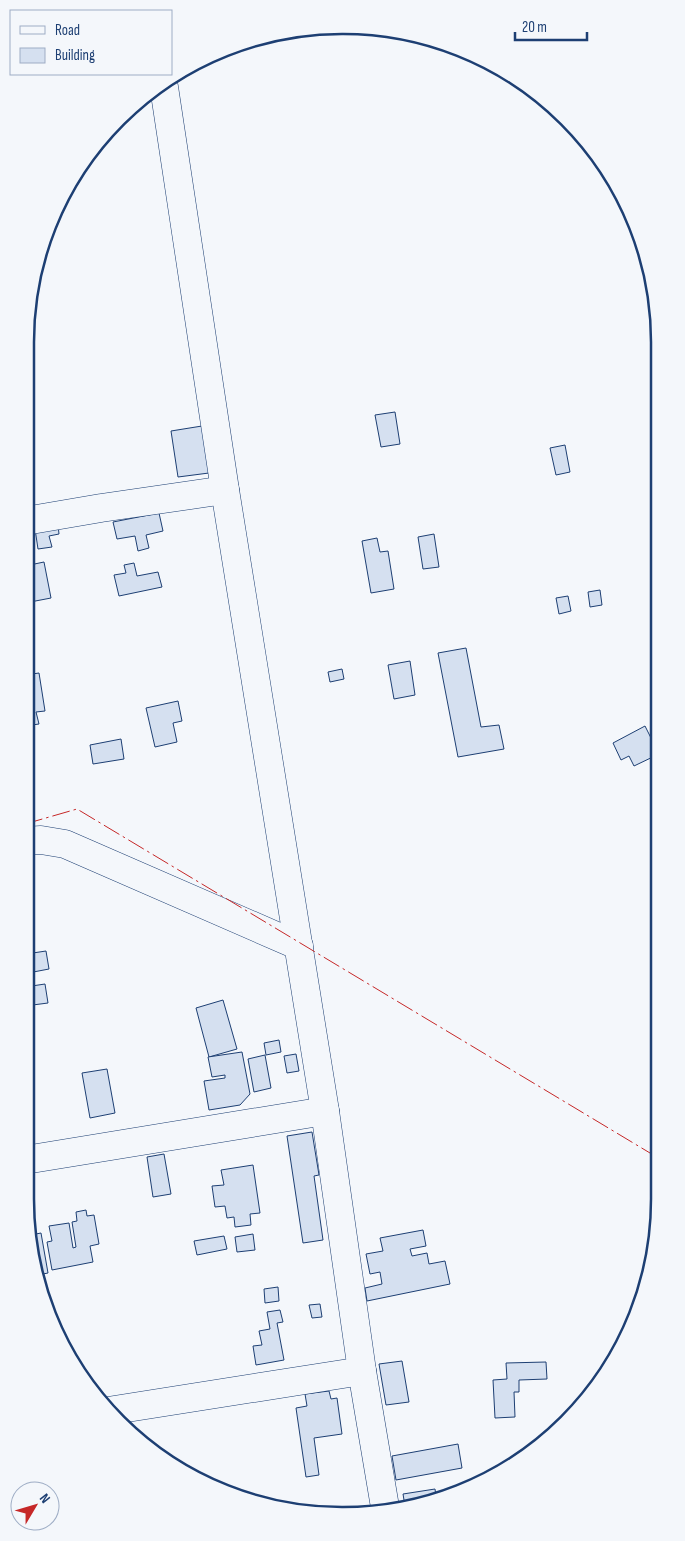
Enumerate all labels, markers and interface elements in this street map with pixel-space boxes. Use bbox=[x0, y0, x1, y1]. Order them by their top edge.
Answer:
legend bbox=[10, 10, 172, 75]
scale bar bbox=[515, 10, 588, 42]
text: 20 m bbox=[522, 18, 547, 37]
text: Road bbox=[55, 21, 80, 40]
text: Building bbox=[55, 46, 95, 65]
north arrow bbox=[10, 1481, 60, 1531]
text: N bbox=[36, 1490, 54, 1506]

